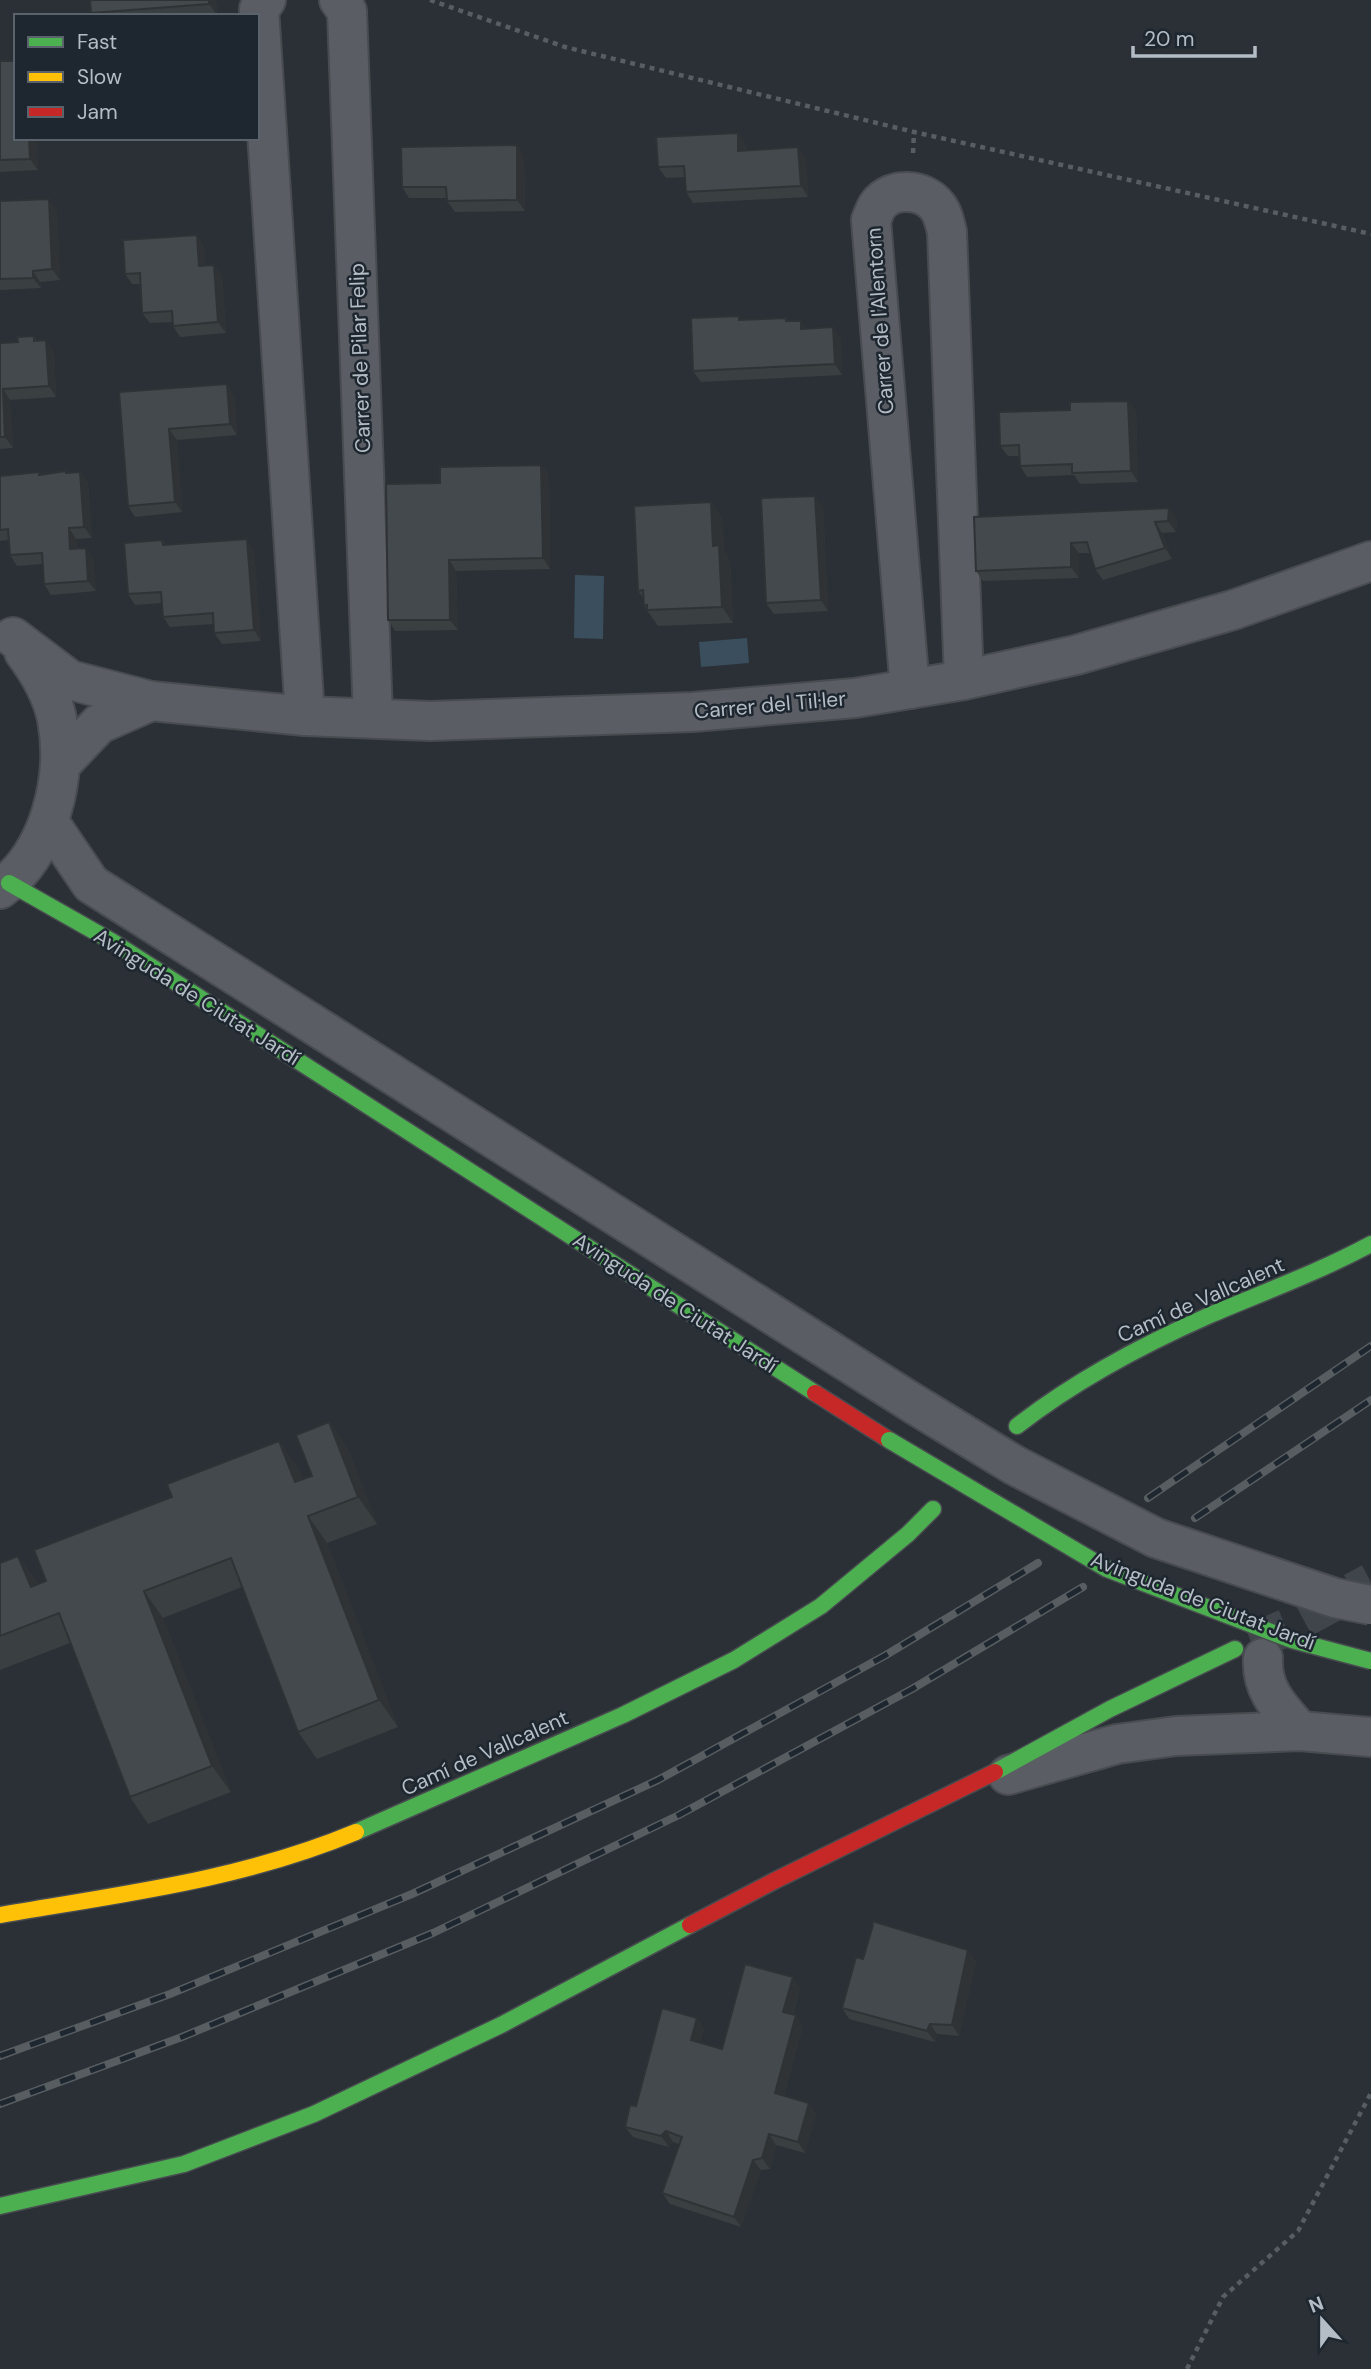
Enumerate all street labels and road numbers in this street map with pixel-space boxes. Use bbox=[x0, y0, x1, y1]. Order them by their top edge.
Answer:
street label: Carrer de l'Alentorn bbox=[860, 227, 900, 415]
street label: Carrer de Pilar Felip bbox=[343, 263, 377, 453]
street label: Carrer del Til·ler bbox=[693, 684, 847, 726]
street label: Avinguda de Ciutat Jardí bbox=[89, 922, 306, 1072]
street label: Avinguda de Ciutat Jardí bbox=[568, 1226, 783, 1380]
street label: Camí de Vallcalent bbox=[1113, 1251, 1289, 1349]
street label: Avinguda de Ciutat Jardí bbox=[1087, 1545, 1319, 1657]
street label: Camí de Vallcalent bbox=[397, 1704, 573, 1802]

